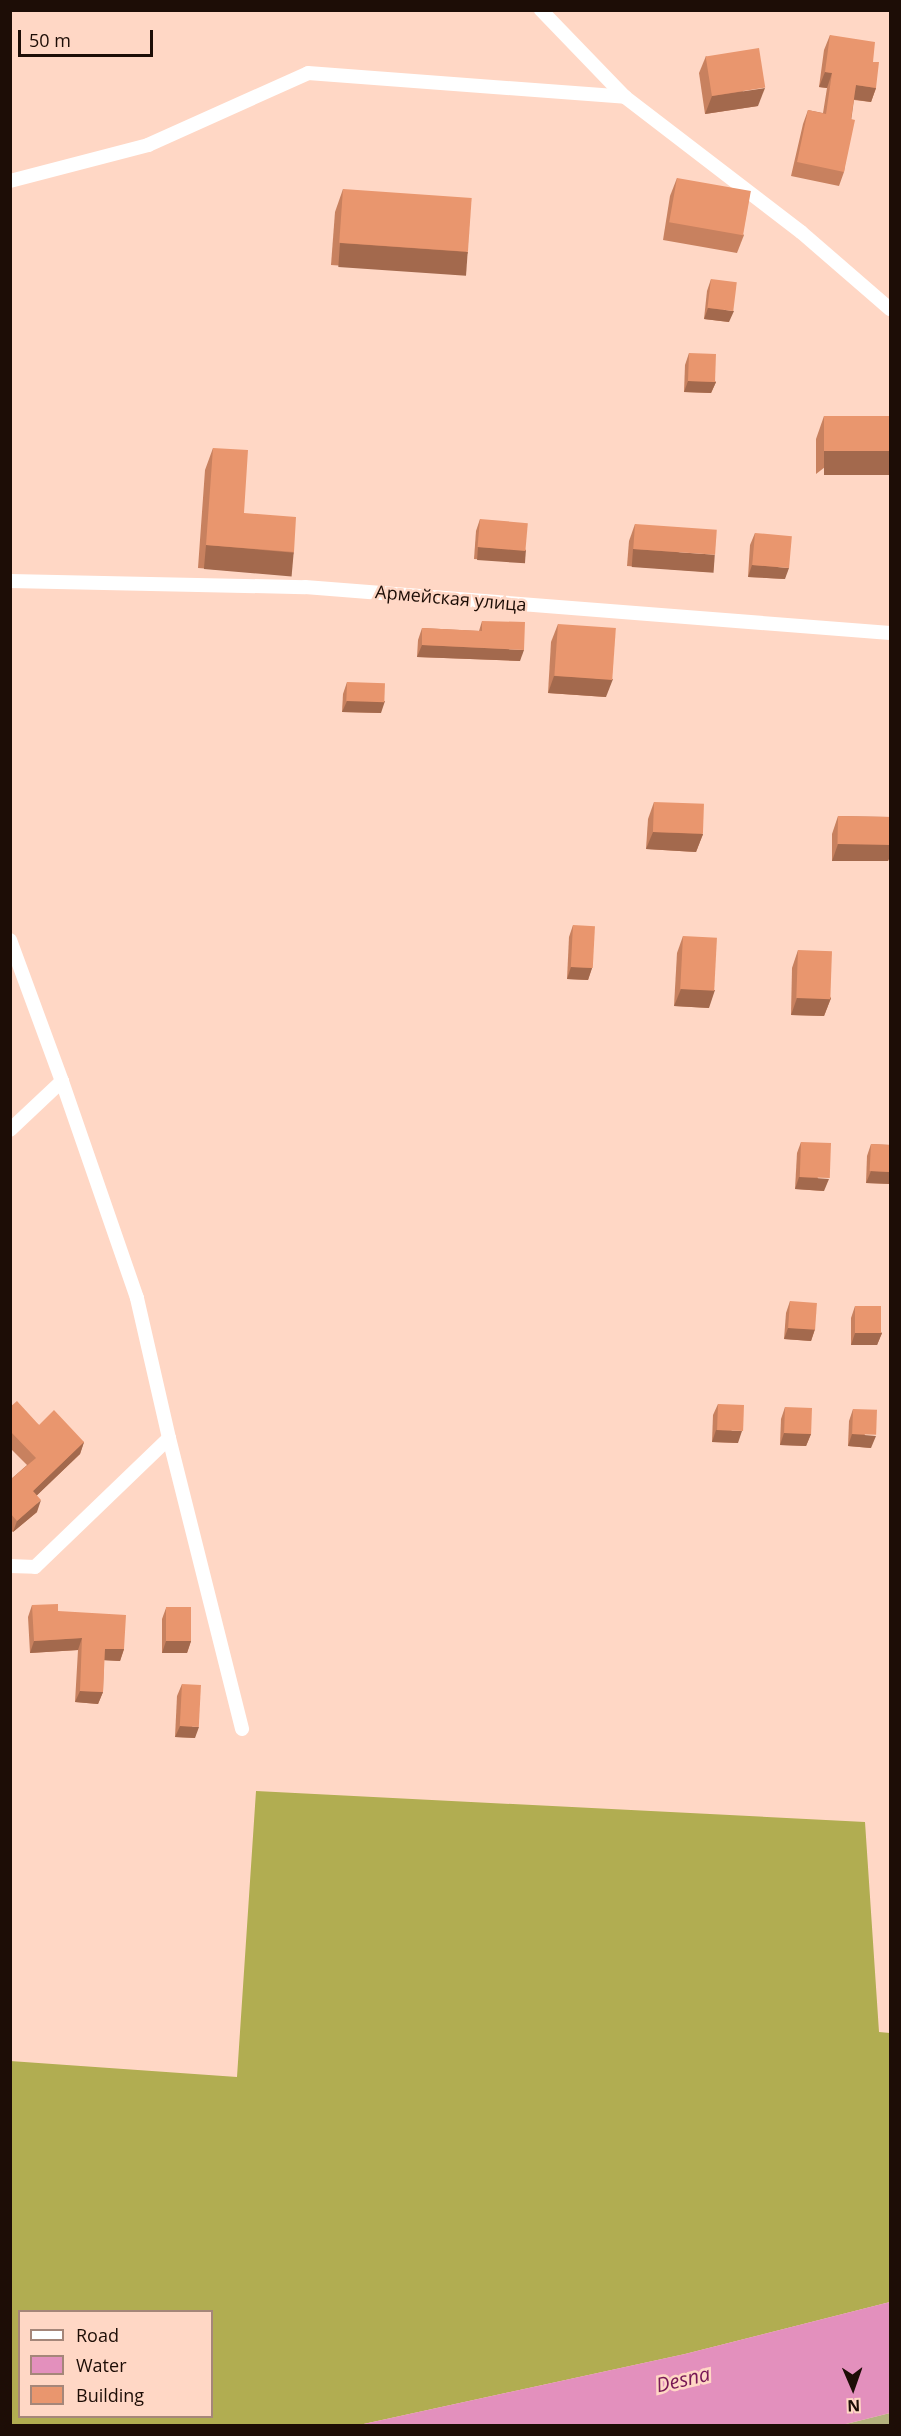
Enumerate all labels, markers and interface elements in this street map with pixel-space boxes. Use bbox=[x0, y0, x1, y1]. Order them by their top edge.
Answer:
scale bar bbox=[21, 18, 156, 56]
text: 50 m bbox=[29, 28, 71, 52]
street label: Армейская улица bbox=[374, 581, 528, 615]
legend bbox=[18, 2310, 213, 2418]
text: Road bbox=[76, 2323, 119, 2347]
text: Water bbox=[76, 2353, 127, 2377]
north arrow bbox=[823, 2358, 883, 2418]
water label: Desna bbox=[654, 2361, 712, 2397]
text: Building bbox=[76, 2383, 144, 2407]
text: N bbox=[847, 2395, 861, 2417]

